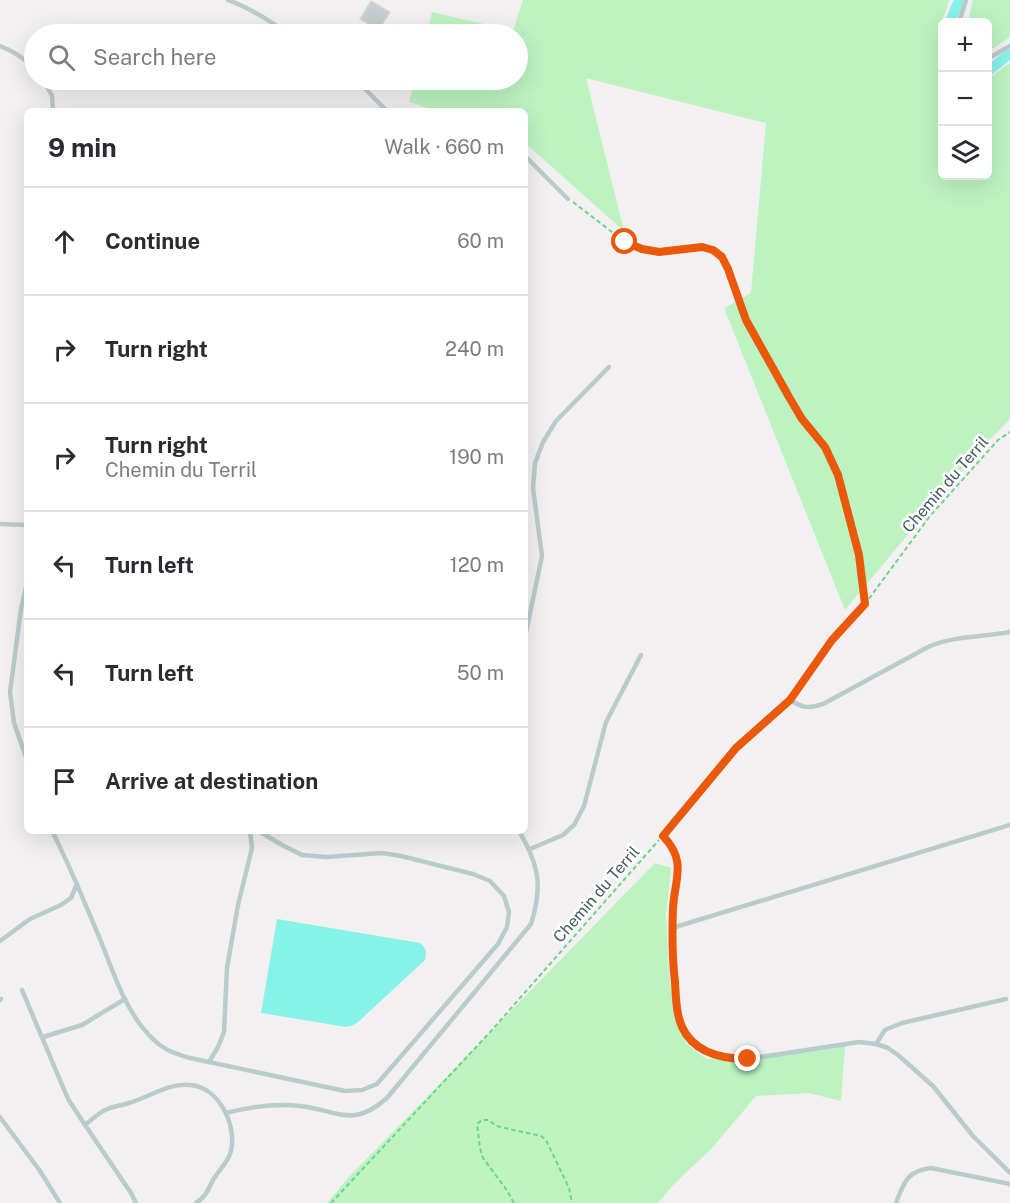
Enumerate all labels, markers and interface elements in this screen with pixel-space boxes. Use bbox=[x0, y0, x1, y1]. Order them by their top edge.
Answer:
map controls bbox=[938, 18, 992, 180]
button: + bbox=[938, 18, 992, 72]
search box bbox=[24, 24, 528, 90]
icon: search bbox=[45, 41, 78, 74]
text: Search here bbox=[93, 44, 217, 70]
button: − bbox=[938, 72, 992, 126]
button: layers bbox=[938, 126, 992, 180]
text: 9 min bbox=[48, 132, 117, 163]
text: Walk · 660 m bbox=[384, 135, 504, 159]
icon: ahead bbox=[48, 225, 81, 258]
text: Continue bbox=[105, 228, 200, 254]
route start bbox=[611, 228, 637, 254]
text: 60 m bbox=[457, 229, 504, 253]
icon: right bbox=[48, 333, 81, 366]
text: Turn right bbox=[105, 336, 208, 362]
text: 240 m bbox=[445, 337, 504, 361]
text: Turn right bbox=[105, 432, 208, 458]
street label: Chemin du Terril bbox=[898, 432, 993, 536]
icon: right bbox=[48, 441, 81, 474]
text: 190 m bbox=[449, 445, 504, 469]
text: Chemin du Terril bbox=[105, 458, 257, 482]
icon: left bbox=[48, 549, 81, 582]
text: Turn left bbox=[105, 552, 194, 578]
text: 120 m bbox=[450, 553, 504, 577]
icon: left bbox=[48, 657, 81, 690]
text: Turn left bbox=[105, 660, 194, 686]
text: 50 m bbox=[457, 661, 504, 685]
icon: arrive bbox=[48, 765, 81, 798]
text: Arrive at destination bbox=[105, 768, 318, 794]
street label: Chemin du Terril bbox=[549, 842, 644, 946]
route end bbox=[734, 1045, 760, 1071]

